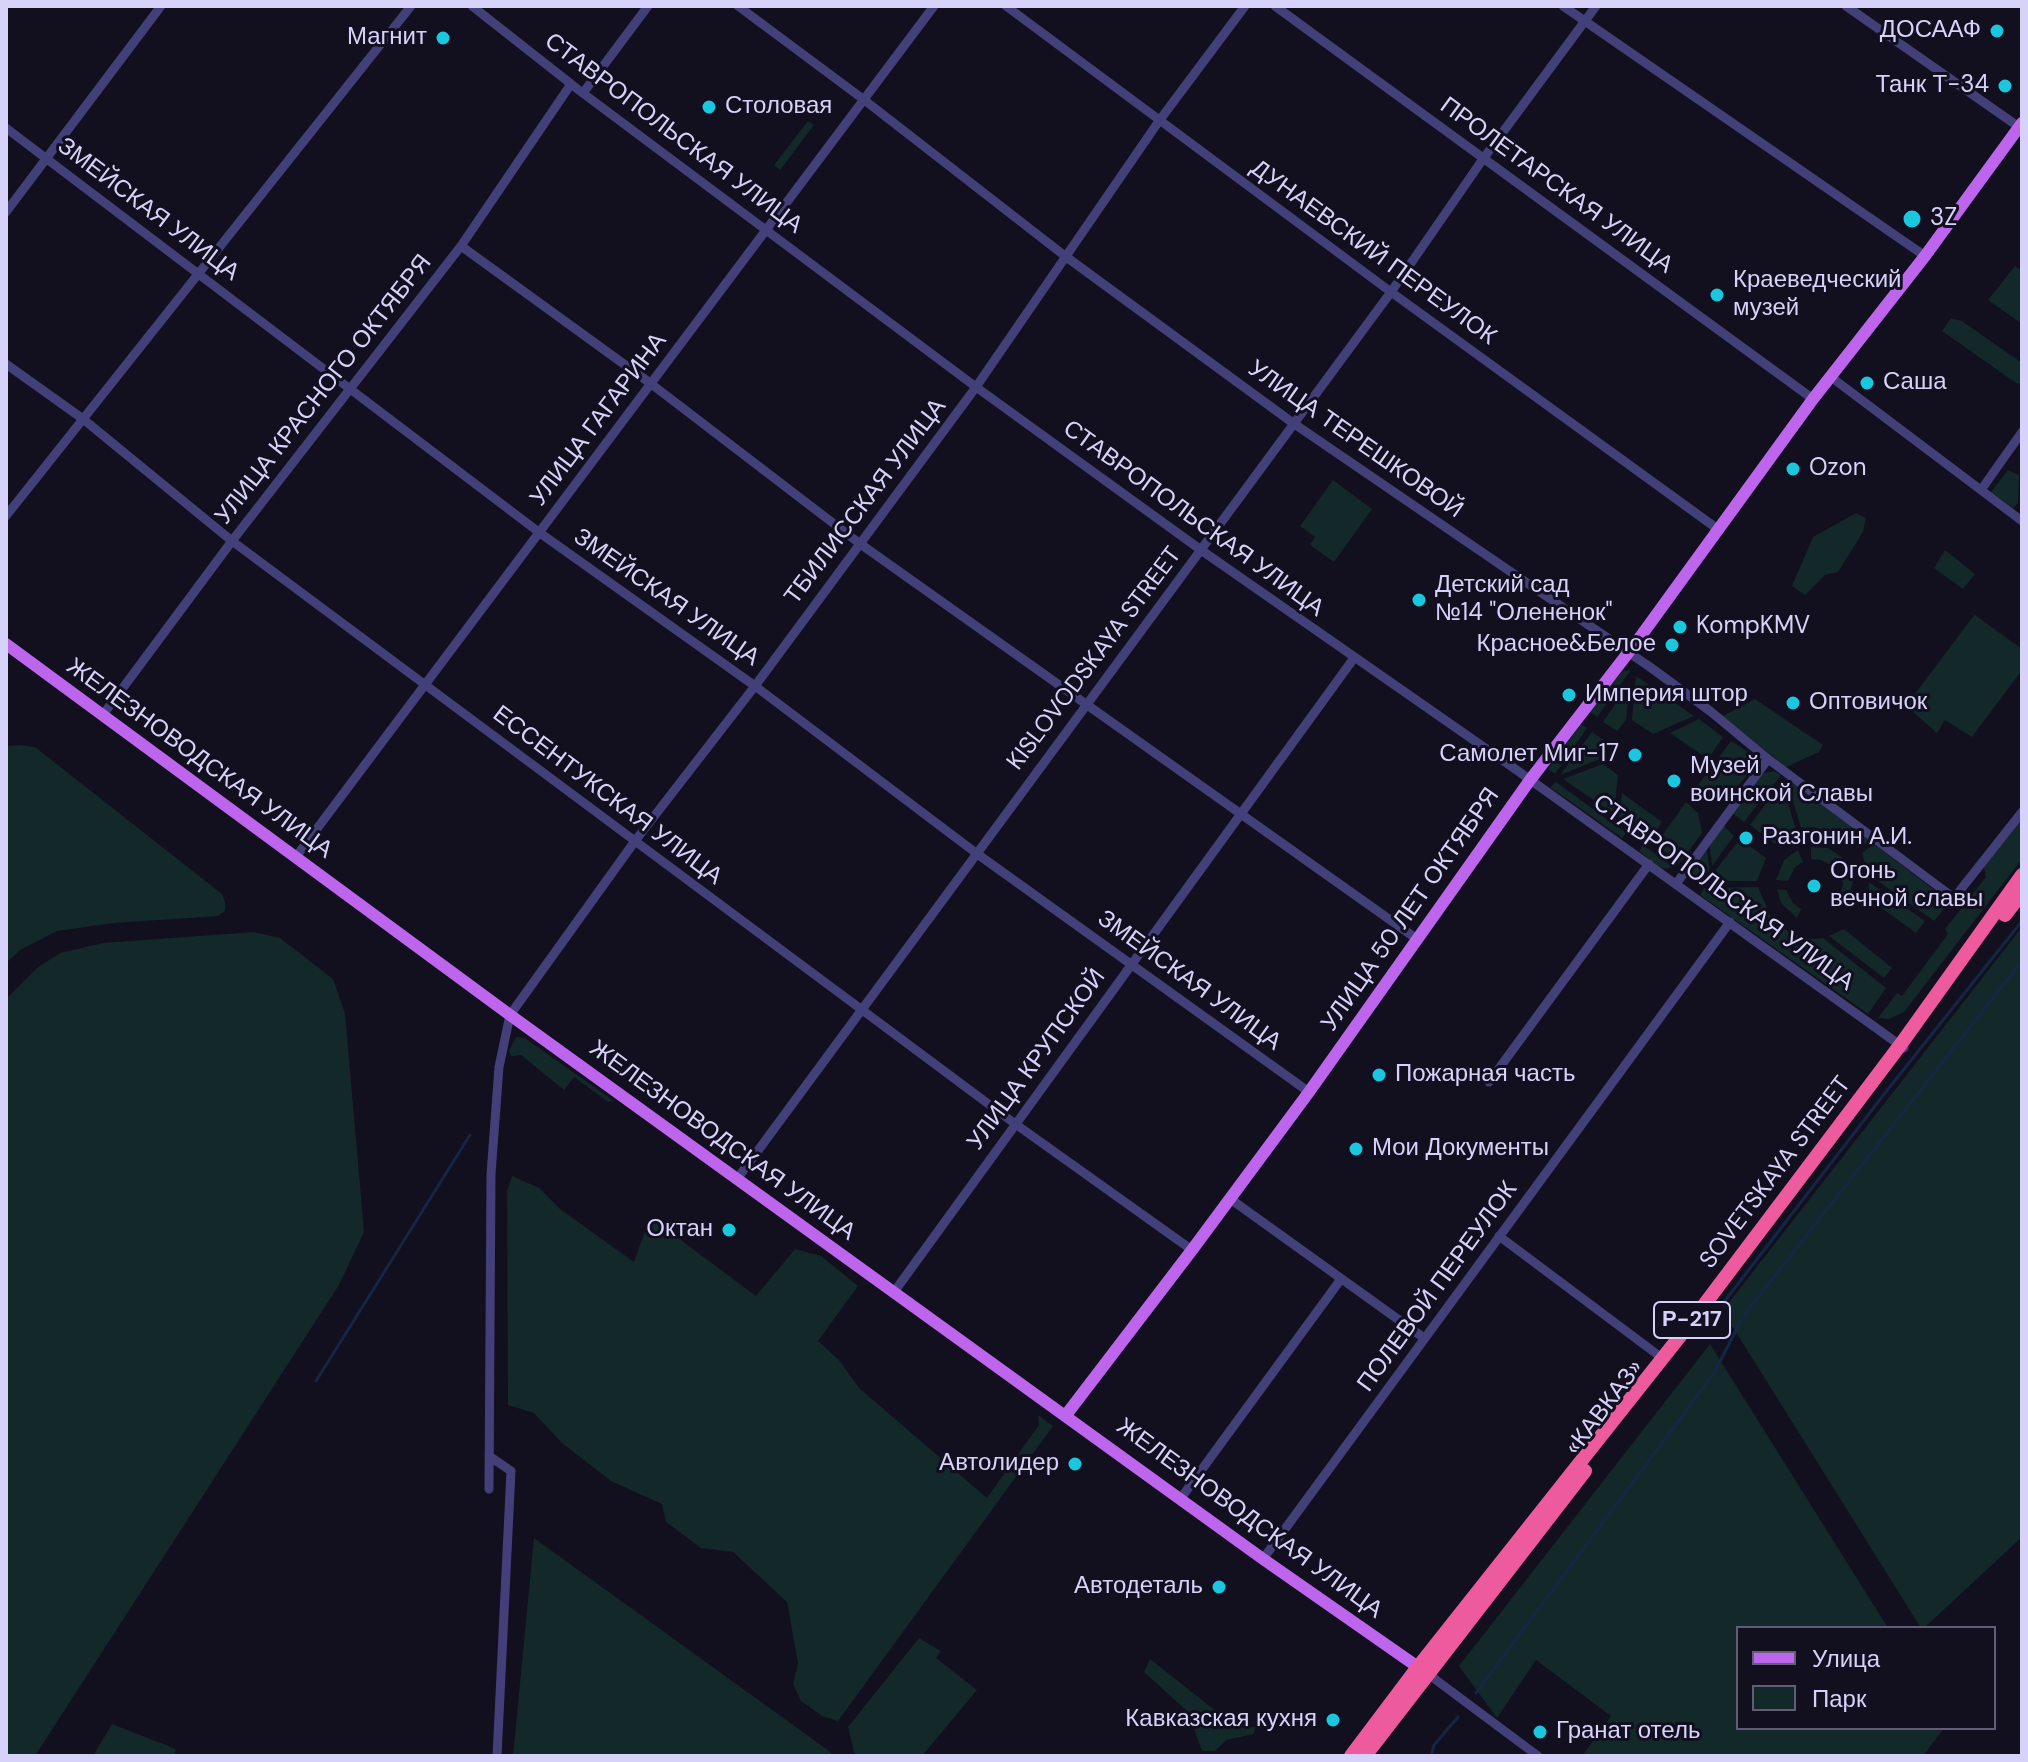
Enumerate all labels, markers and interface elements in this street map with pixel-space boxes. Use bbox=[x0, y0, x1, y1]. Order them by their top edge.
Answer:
place label: ДОСААФ bbox=[1880, 17, 1981, 45]
marker: ДОСААФ bbox=[1988, 22, 2006, 40]
place label: Магнит bbox=[347, 24, 427, 52]
street label: СТАВРОПОЛЬСКАЯ УЛИЦА bbox=[538, 28, 808, 240]
marker: Магнит bbox=[434, 29, 452, 47]
place label: Танк Т-34 bbox=[1876, 72, 1989, 100]
marker: Танк Т-34 bbox=[1996, 77, 2014, 95]
street label: ПРОЛЕТАРСКАЯ УЛИЦА bbox=[1434, 92, 1678, 280]
place label: Столовая bbox=[725, 93, 832, 121]
marker: Столовая bbox=[700, 98, 718, 116]
street label: ЗМЕЙСКАЯ УЛИЦА bbox=[51, 132, 245, 288]
street label: ДУНАЕВСКИЙ ПЕРЕУЛОК bbox=[1245, 154, 1501, 352]
place label: 3Z bbox=[1930, 205, 1957, 233]
marker: 3Z bbox=[1901, 208, 1923, 230]
street label: УЛИЦА КРАСНОГО ОКТЯБРЯ bbox=[210, 249, 438, 531]
place label: Краеведческий музей bbox=[1733, 267, 1901, 323]
marker: Краеведческий музей bbox=[1708, 286, 1726, 304]
street label: УЛИЦА ГАГАРИНА bbox=[525, 328, 673, 512]
street label: УЛИЦА ТЕРЕШКОВОЙ bbox=[1242, 355, 1468, 525]
place label: Саша bbox=[1883, 369, 1947, 397]
marker: Саша bbox=[1858, 374, 1876, 392]
street label: ТБИЛИССКАЯ УЛИЦА bbox=[779, 393, 953, 611]
street label: СТАВРОПОЛЬСКАЯ УЛИЦА bbox=[1057, 415, 1329, 623]
place label: Ozon bbox=[1809, 455, 1867, 483]
marker: Ozon bbox=[1784, 460, 1802, 478]
street label: ЗМЕЙСКАЯ УЛИЦА bbox=[568, 523, 764, 673]
street label: KISLOVODSKAYA STREET bbox=[1002, 542, 1188, 776]
place label: Детский сад №14 "Олененок" bbox=[1435, 572, 1613, 628]
marker: Детский сад №14 "Олененок" bbox=[1410, 591, 1428, 609]
place label: KompKMV bbox=[1696, 613, 1810, 641]
marker: KompKMV bbox=[1671, 618, 1689, 636]
place label: Красное&Белое bbox=[1476, 631, 1656, 659]
marker: Красное&Белое bbox=[1663, 636, 1681, 654]
street label: ЖЕЛЕЗНОВОДСКАЯ УЛИЦА bbox=[60, 653, 338, 865]
place label: Империя штор bbox=[1585, 681, 1748, 709]
marker: Империя штор bbox=[1560, 686, 1578, 704]
place label: Оптовичок bbox=[1809, 689, 1927, 717]
marker: Оптовичок bbox=[1784, 694, 1802, 712]
street label: ЕССЕНТУКСКАЯ УЛИЦА bbox=[487, 700, 727, 892]
place label: Самолет Миг-17 bbox=[1439, 741, 1619, 769]
marker: Самолет Миг-17 bbox=[1626, 746, 1644, 764]
place label: Музей воинской Славы bbox=[1690, 753, 1873, 809]
marker: Музей воинской Славы bbox=[1665, 772, 1683, 790]
street label: УЛИЦА 50 ЛЕТ ОКТЯБРЯ bbox=[1316, 783, 1506, 1037]
street label: СТАВРОПОЛЬСКАЯ УЛИЦА bbox=[1587, 789, 1859, 997]
place label: Разгонин А.И. bbox=[1762, 824, 1912, 852]
marker: Разгонин А.И. bbox=[1737, 829, 1755, 847]
place label: Огонь вечной славы bbox=[1830, 858, 1983, 914]
marker: Огонь вечной славы bbox=[1805, 877, 1823, 895]
street label: ЗМЕЙСКАЯ УЛИЦА bbox=[1092, 905, 1286, 1057]
street label: УЛИЦА КРУПСКОЙ bbox=[962, 964, 1112, 1156]
street label: ЖЕЛЕЗНОВОДСКАЯ УЛИЦА bbox=[583, 1035, 861, 1247]
place label: Пожарная часть bbox=[1395, 1061, 1575, 1089]
marker: Пожарная часть bbox=[1370, 1066, 1388, 1084]
street label: SOVETSKAYA STREET bbox=[1694, 1071, 1858, 1275]
place label: Мои Документы bbox=[1372, 1135, 1549, 1163]
marker: Мои Документы bbox=[1347, 1140, 1365, 1158]
street label: ПОЛЕВОЙ ПЕРЕУЛОК bbox=[1352, 1176, 1524, 1398]
place label: Октан bbox=[646, 1216, 713, 1244]
marker: Октан bbox=[720, 1221, 738, 1239]
road number: Р-217 bbox=[1654, 1302, 1730, 1338]
street label: «КАВКАЗ» bbox=[1560, 1355, 1650, 1461]
street label: ЖЕЛЕЗНОВОДСКАЯ УЛИЦА bbox=[1110, 1413, 1388, 1625]
place label: Автолидер bbox=[939, 1450, 1059, 1478]
marker: Автолидер bbox=[1066, 1455, 1084, 1473]
place label: Автодеталь bbox=[1074, 1573, 1203, 1601]
marker: Автодеталь bbox=[1210, 1578, 1228, 1596]
legend bbox=[1736, 1626, 1996, 1730]
text: Улица bbox=[1812, 1643, 1880, 1674]
text: Парк bbox=[1812, 1683, 1866, 1714]
place label: Кавказская кухня bbox=[1125, 1706, 1317, 1734]
marker: Кавказская кухня bbox=[1324, 1711, 1342, 1729]
place label: Гранат отель bbox=[1556, 1718, 1700, 1746]
marker: Гранат отель bbox=[1531, 1723, 1549, 1741]

